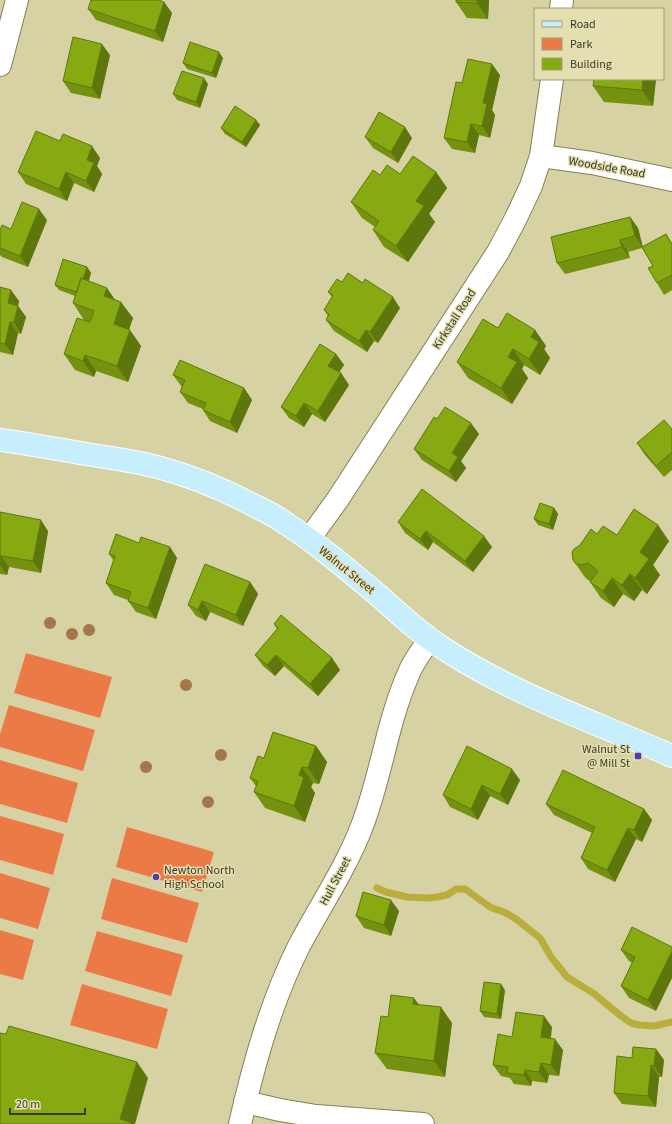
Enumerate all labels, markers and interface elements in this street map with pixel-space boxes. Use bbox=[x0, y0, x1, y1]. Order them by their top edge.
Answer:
legend bbox=[534, 8, 664, 80]
text: Road bbox=[570, 16, 596, 33]
text: Park bbox=[570, 36, 592, 53]
text: Building bbox=[570, 56, 612, 73]
street label: Woodside Road bbox=[567, 152, 647, 183]
street label: Kirkstall Road bbox=[429, 286, 480, 353]
street label: Walnut Street bbox=[315, 542, 378, 598]
place label: Walnut St @ Mill St bbox=[582, 741, 630, 772]
marker: Walnut St @ Mill St bbox=[633, 751, 643, 761]
street label: Hull Street bbox=[316, 854, 355, 909]
place label: Newton North High School bbox=[164, 862, 235, 893]
marker: Newton North High School bbox=[151, 872, 161, 882]
scale bar bbox=[10, 1090, 85, 1116]
text: 20 m bbox=[16, 1096, 40, 1113]

